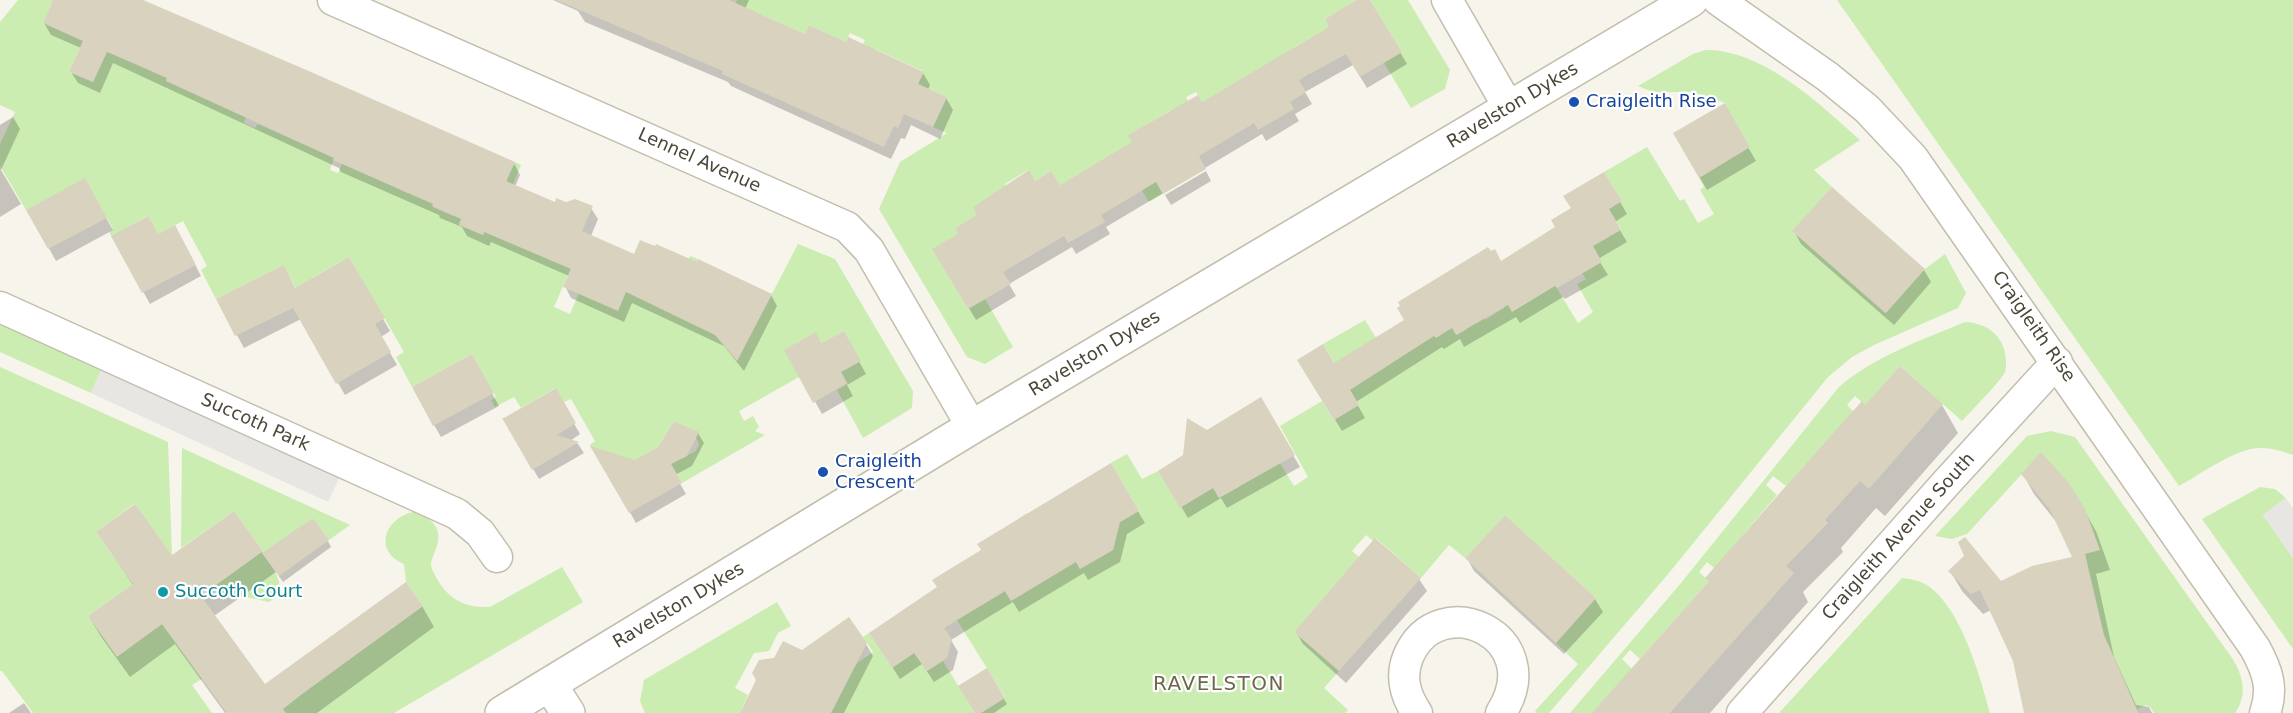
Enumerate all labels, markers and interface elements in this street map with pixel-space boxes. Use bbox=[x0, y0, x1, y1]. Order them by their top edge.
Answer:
street label: Ravelston Dykes bbox=[1443, 58, 1583, 154]
place label: Craigleith Rise bbox=[1586, 91, 1717, 113]
marker: Craigleith Rise bbox=[1567, 95, 1581, 109]
street label: Lennel Avenue bbox=[634, 124, 764, 198]
street label: Craigleith Rise bbox=[1987, 267, 2079, 387]
street label: Ravelston Dykes bbox=[1025, 306, 1165, 402]
street label: Succoth Park bbox=[197, 389, 313, 457]
street label: Craigleith Avenue South bbox=[1818, 449, 1980, 625]
place label: Craigleith Crescent bbox=[835, 451, 922, 494]
marker: Craigleith Crescent bbox=[816, 465, 830, 479]
street label: Ravelston Dykes bbox=[609, 558, 749, 654]
place label: Succoth Court bbox=[175, 581, 302, 603]
marker: Succoth Court bbox=[156, 585, 170, 599]
district label: RAVELSTON bbox=[1153, 673, 1285, 697]

